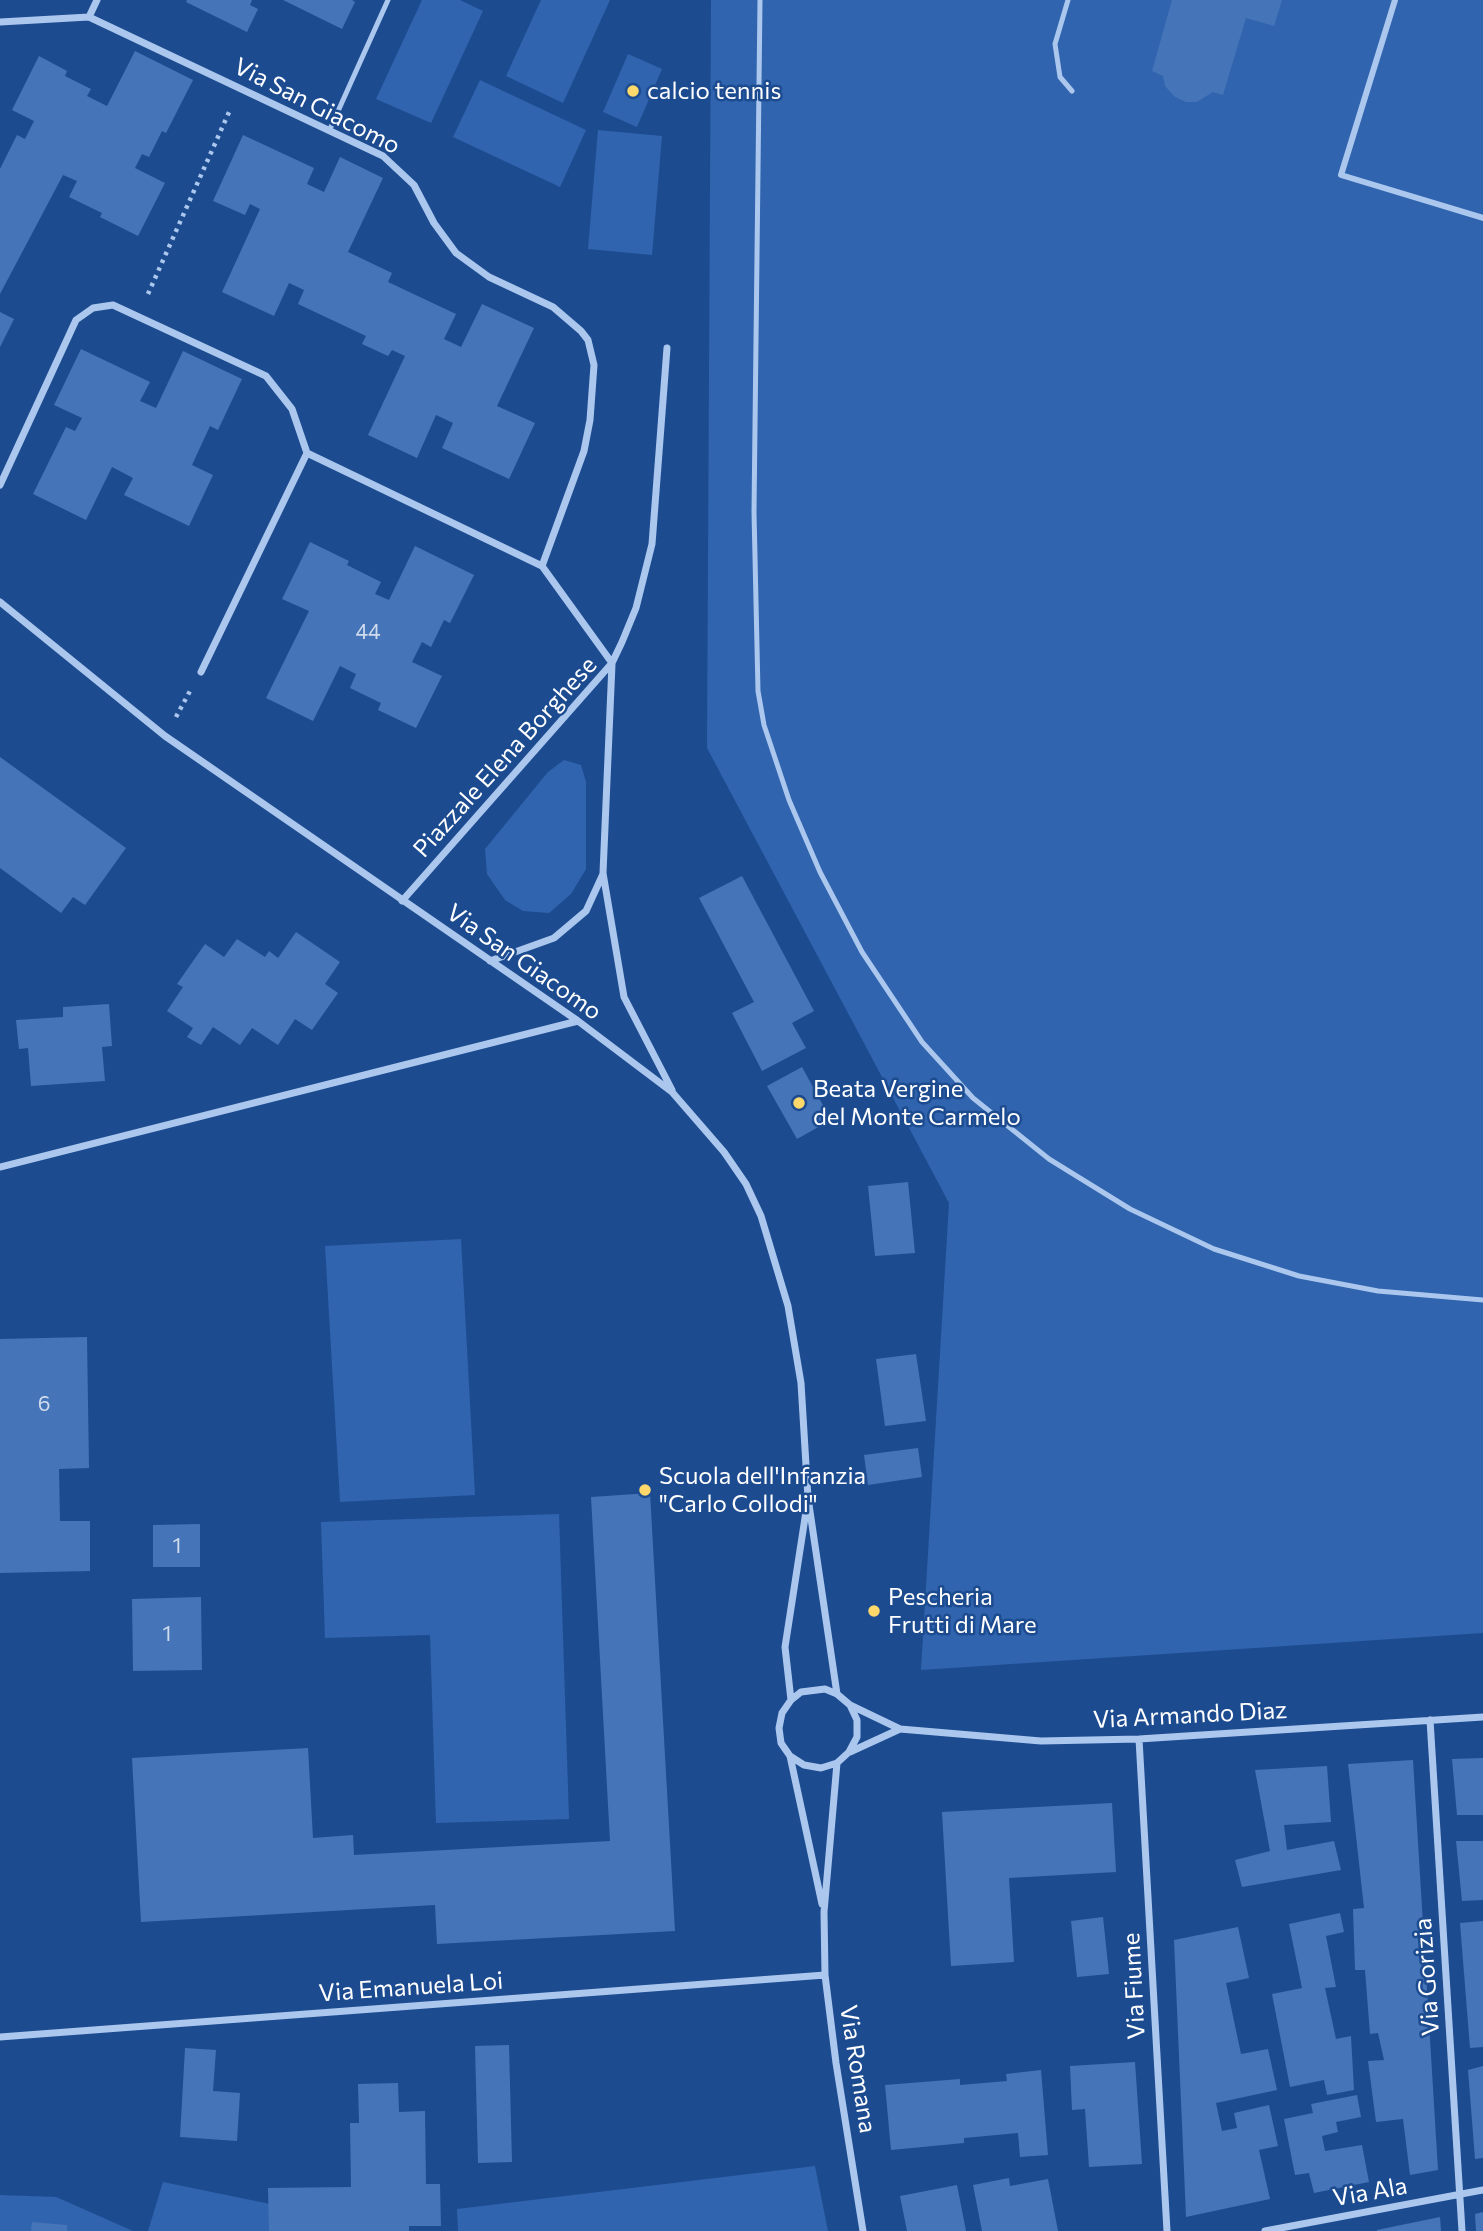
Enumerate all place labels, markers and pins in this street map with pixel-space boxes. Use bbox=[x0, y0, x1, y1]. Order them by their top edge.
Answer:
place label: calcio tennis bbox=[647, 77, 781, 105]
marker: calcio tennis bbox=[625, 83, 641, 99]
place label: Beata Vergine del Monte Carmelo bbox=[813, 1075, 1021, 1131]
marker: Beata Vergine del Monte Carmelo bbox=[791, 1095, 807, 1111]
place label: Scuola dell'Infanzia "Carlo Collodi" bbox=[659, 1462, 866, 1518]
marker: Scuola dell'Infanzia "Carlo Collodi" bbox=[637, 1482, 653, 1498]
place label: Pescheria Frutti di Mare bbox=[888, 1583, 1037, 1639]
marker: Pescheria Frutti di Mare bbox=[866, 1603, 882, 1619]

